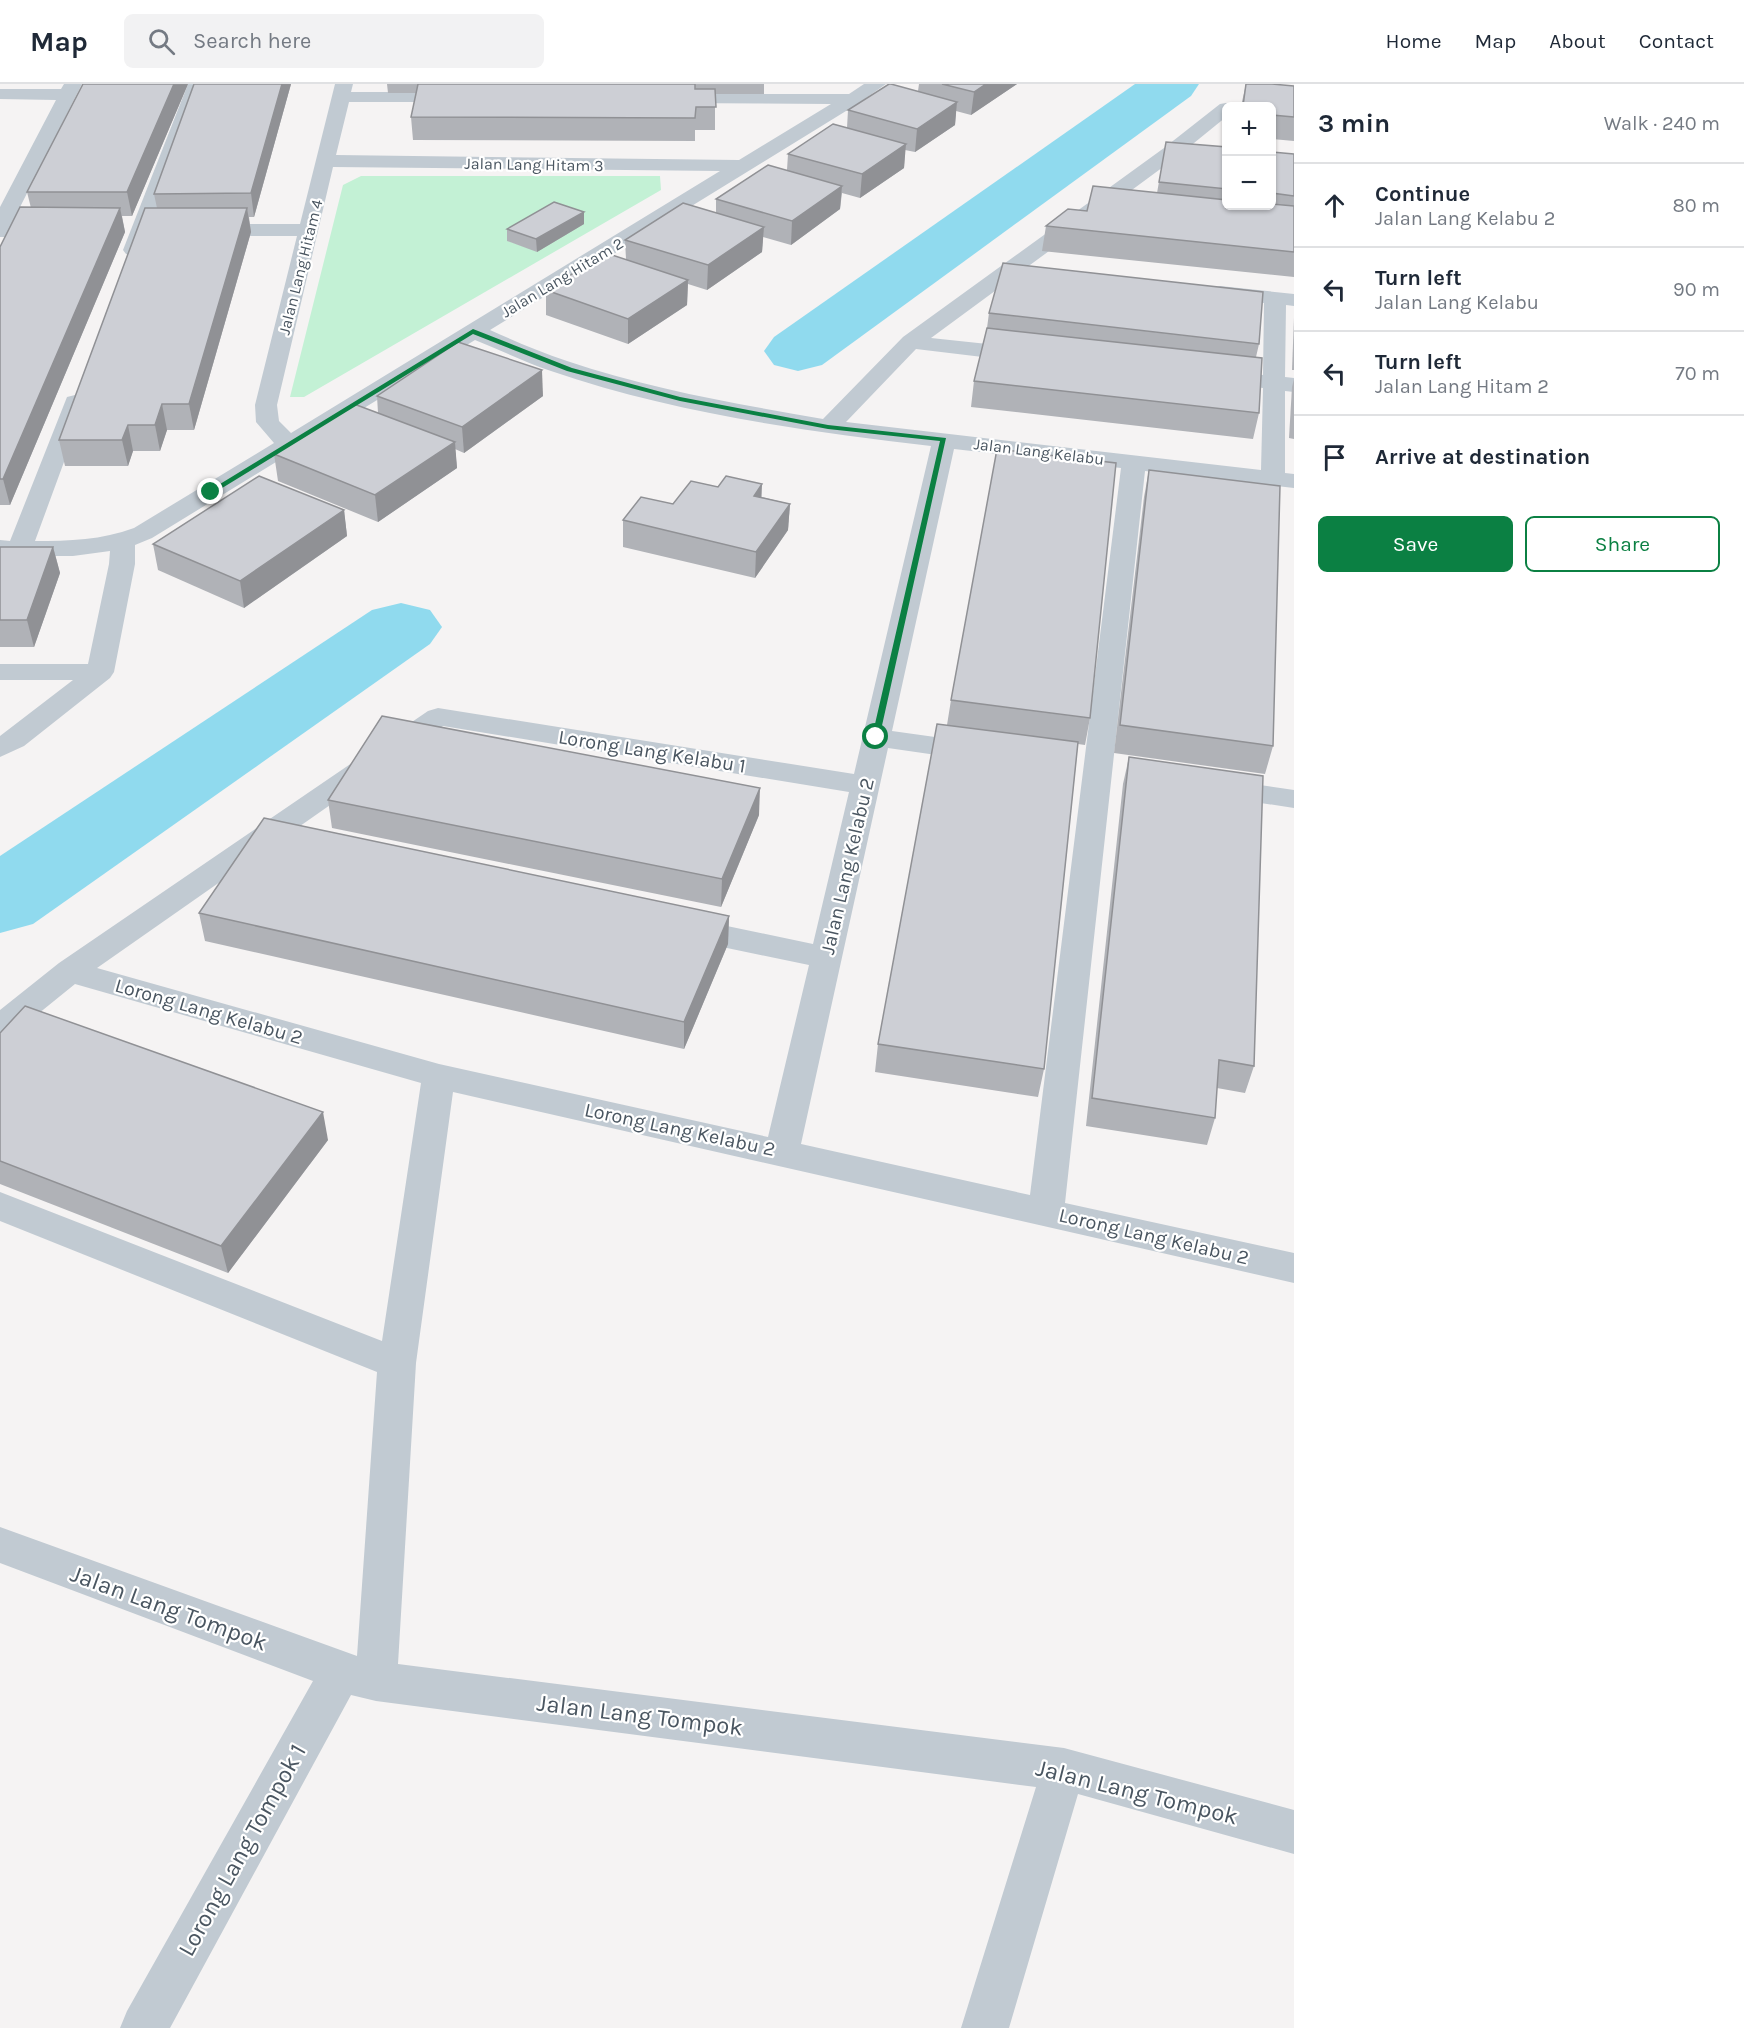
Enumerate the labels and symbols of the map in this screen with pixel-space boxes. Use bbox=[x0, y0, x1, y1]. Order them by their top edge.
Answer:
street label: Jalan Lang Hitam 3 bbox=[464, 154, 604, 175]
street label: Jalan Lang Hitam 4 bbox=[274, 197, 327, 337]
street label: Jalan Lang Hitam 2 bbox=[498, 233, 627, 321]
street label: Jalan Lang Kelabu bbox=[973, 434, 1105, 469]
route end bbox=[197, 478, 223, 504]
route start bbox=[862, 723, 888, 749]
street label: Lorong Lang Kelabu 1 bbox=[557, 725, 747, 778]
street label: Jalan Lang Kelabu 2 bbox=[816, 776, 879, 957]
street label: Lorong Lang Kelabu 2 bbox=[112, 974, 305, 1049]
street label: Lorong Lang Kelabu 2 bbox=[582, 1098, 777, 1161]
street label: Lorong Lang Kelabu 2 bbox=[1057, 1203, 1251, 1270]
street label: Jalan Lang Tompok bbox=[67, 1559, 271, 1657]
street label: Jalan Lang Tompok bbox=[535, 1688, 745, 1742]
street label: Lorong Lang Tompok 1 bbox=[172, 1739, 312, 1961]
street label: Jalan Lang Tompok bbox=[1033, 1753, 1241, 1831]

